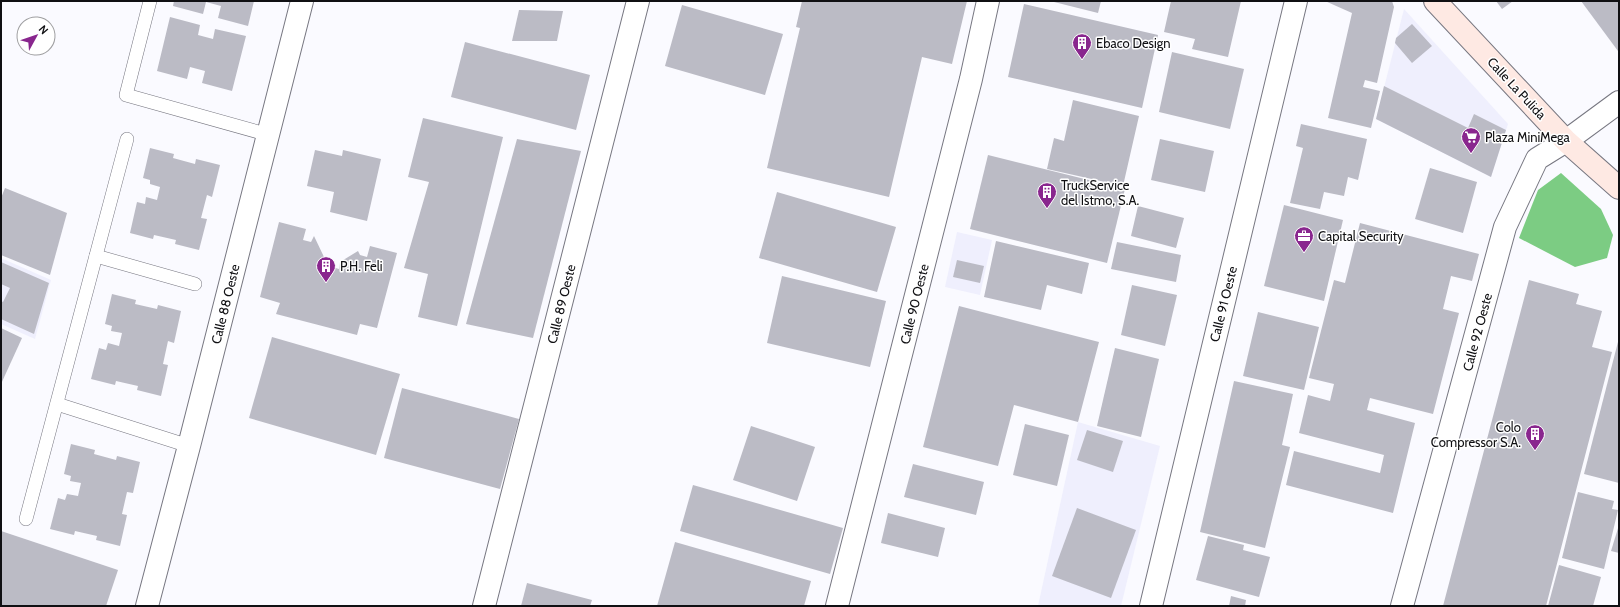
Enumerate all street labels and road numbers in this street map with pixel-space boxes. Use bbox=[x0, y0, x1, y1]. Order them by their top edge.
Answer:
street label: Calle La Pulida bbox=[1484, 54, 1550, 123]
street label: Calle 88 Oeste bbox=[207, 262, 243, 345]
street label: Calle 89 Oeste bbox=[543, 262, 579, 345]
street label: Calle 90 Oeste bbox=[896, 262, 932, 346]
street label: Calle 91 Oeste bbox=[1206, 264, 1240, 343]
street label: Calle 92 Oeste bbox=[1459, 291, 1495, 373]

